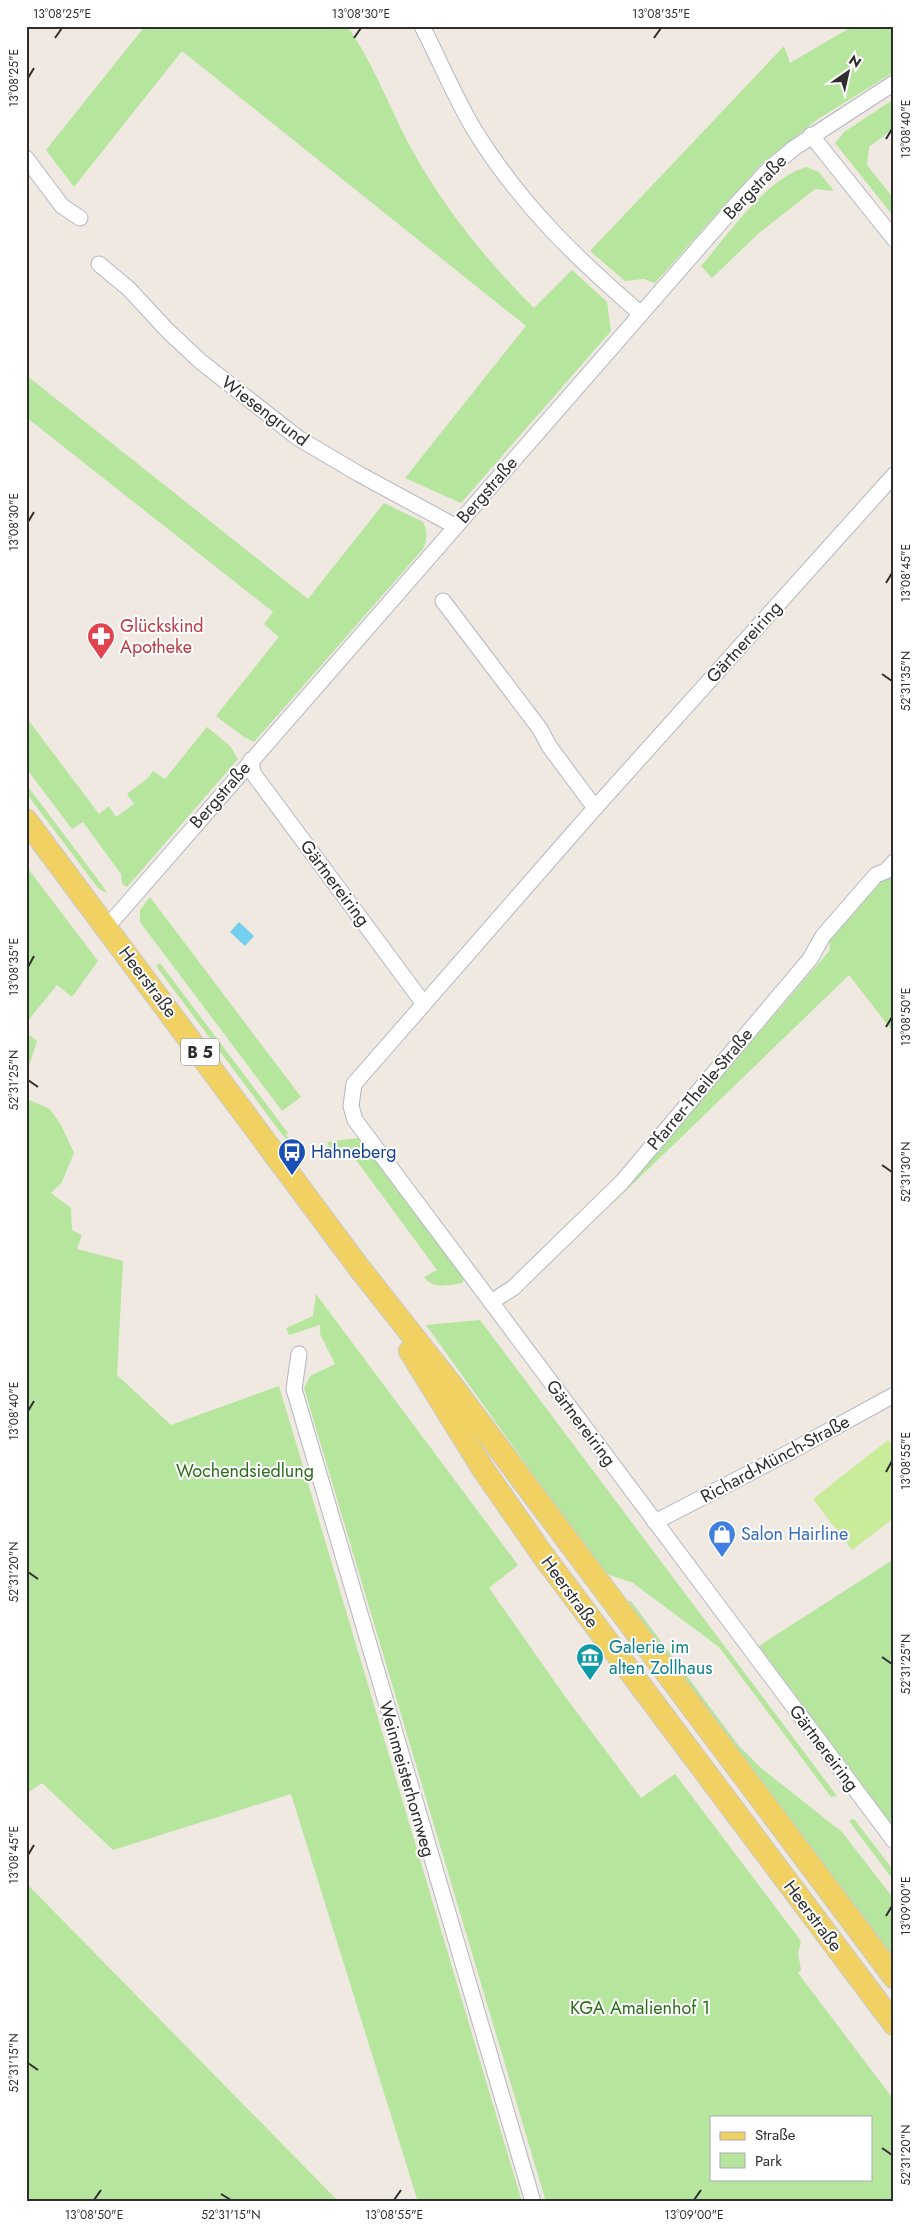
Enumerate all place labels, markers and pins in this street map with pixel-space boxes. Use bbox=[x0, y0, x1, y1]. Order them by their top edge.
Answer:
place label: Glückskind Apotheke bbox=[120, 613, 204, 660]
pharmacy icon: Glückskind Apotheke bbox=[86, 621, 116, 660]
bus stop icon: Hahneberg bbox=[277, 1137, 307, 1176]
place label: Hahneberg bbox=[311, 1139, 396, 1165]
shop icon: Salon Hairline bbox=[707, 1519, 737, 1558]
place label: Salon Hairline bbox=[741, 1521, 848, 1547]
place label: Galerie im alten Zollhaus bbox=[609, 1634, 712, 1681]
museum icon: Galerie im alten Zollhaus bbox=[575, 1642, 605, 1681]

